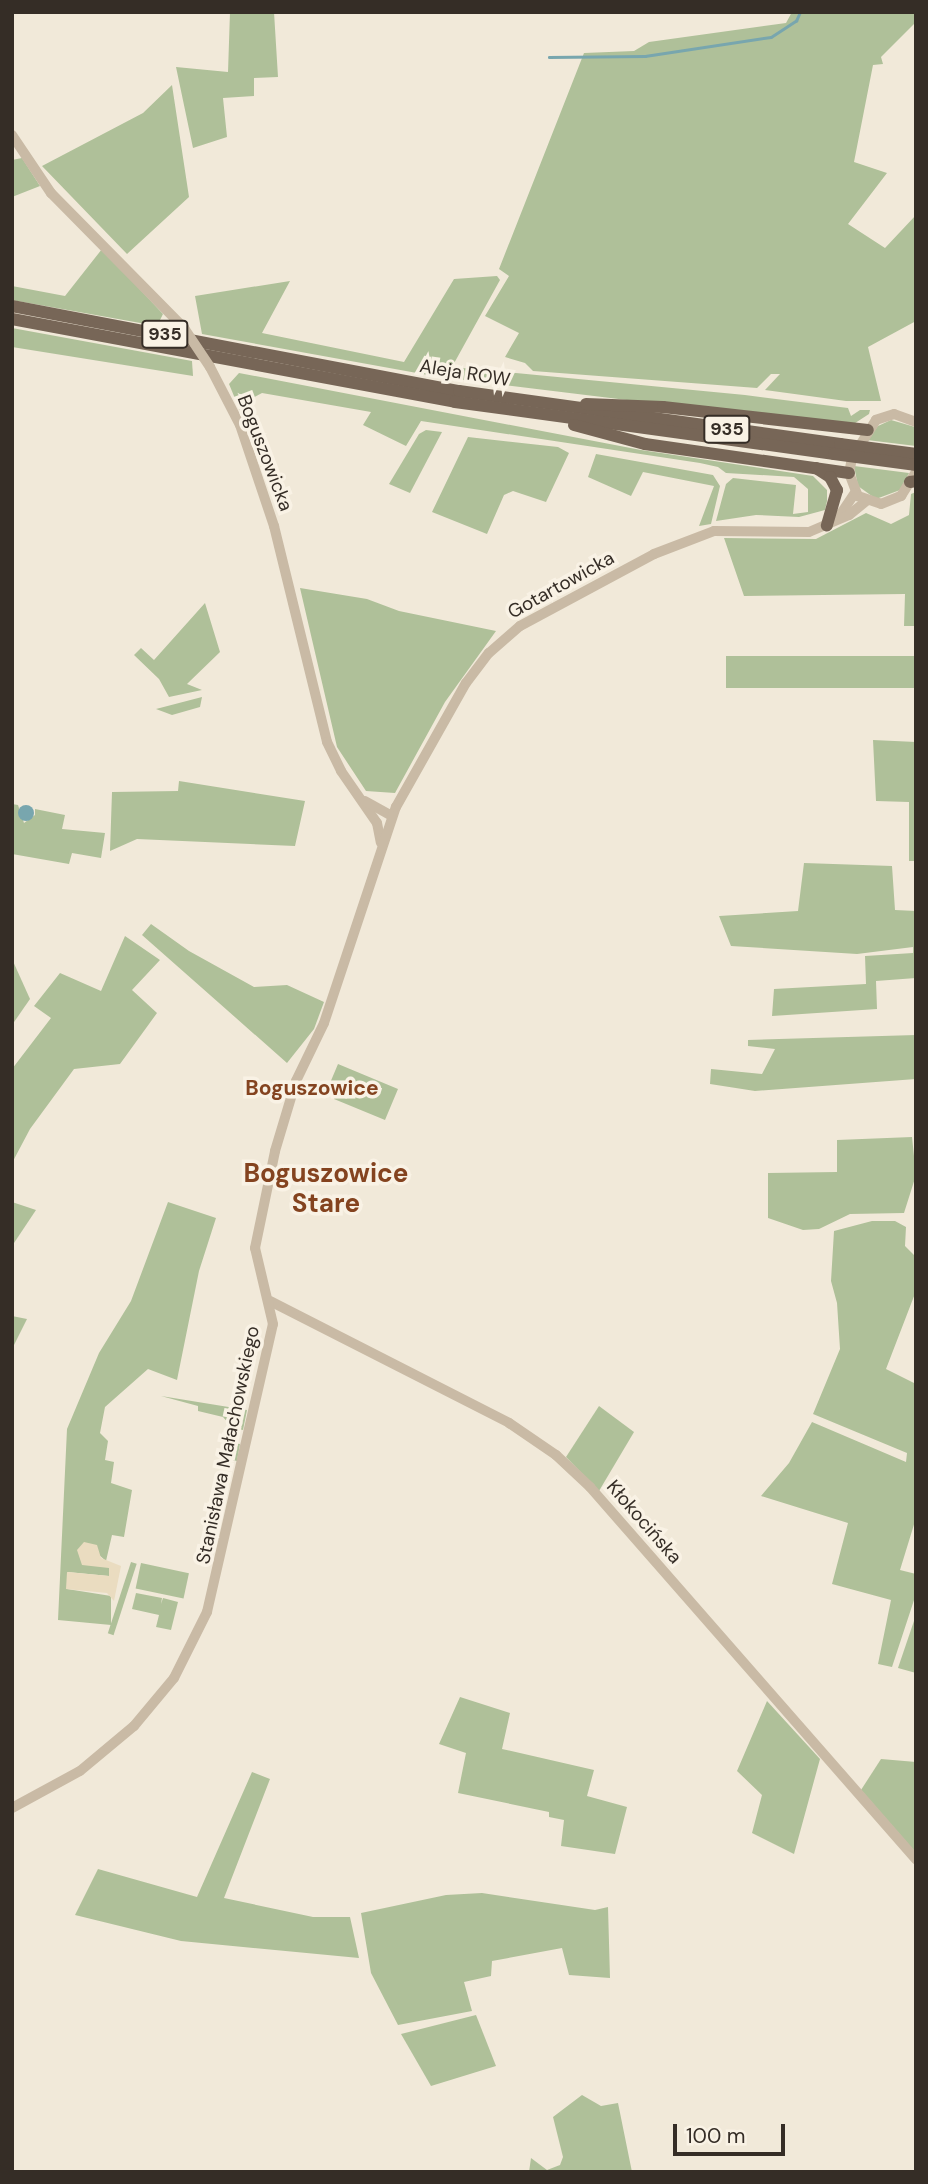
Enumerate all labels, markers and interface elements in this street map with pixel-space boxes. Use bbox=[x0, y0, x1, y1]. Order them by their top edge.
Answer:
road number: 935 bbox=[140, 320, 190, 348]
street label: Aleja ROW bbox=[418, 355, 512, 391]
street label: Boguszowicka bbox=[232, 392, 298, 514]
road number: 935 bbox=[702, 414, 752, 444]
street label: Gotartowicka bbox=[504, 546, 618, 624]
district label: Boguszowice bbox=[245, 1075, 379, 1101]
district label: Boguszowice Stare bbox=[244, 1158, 408, 1220]
street label: Stanisława Małachowskiego bbox=[192, 1324, 264, 1566]
street label: Kłokocińska bbox=[602, 1476, 686, 1568]
scale bar bbox=[676, 2110, 788, 2154]
text: 100 m bbox=[686, 2122, 746, 2150]

